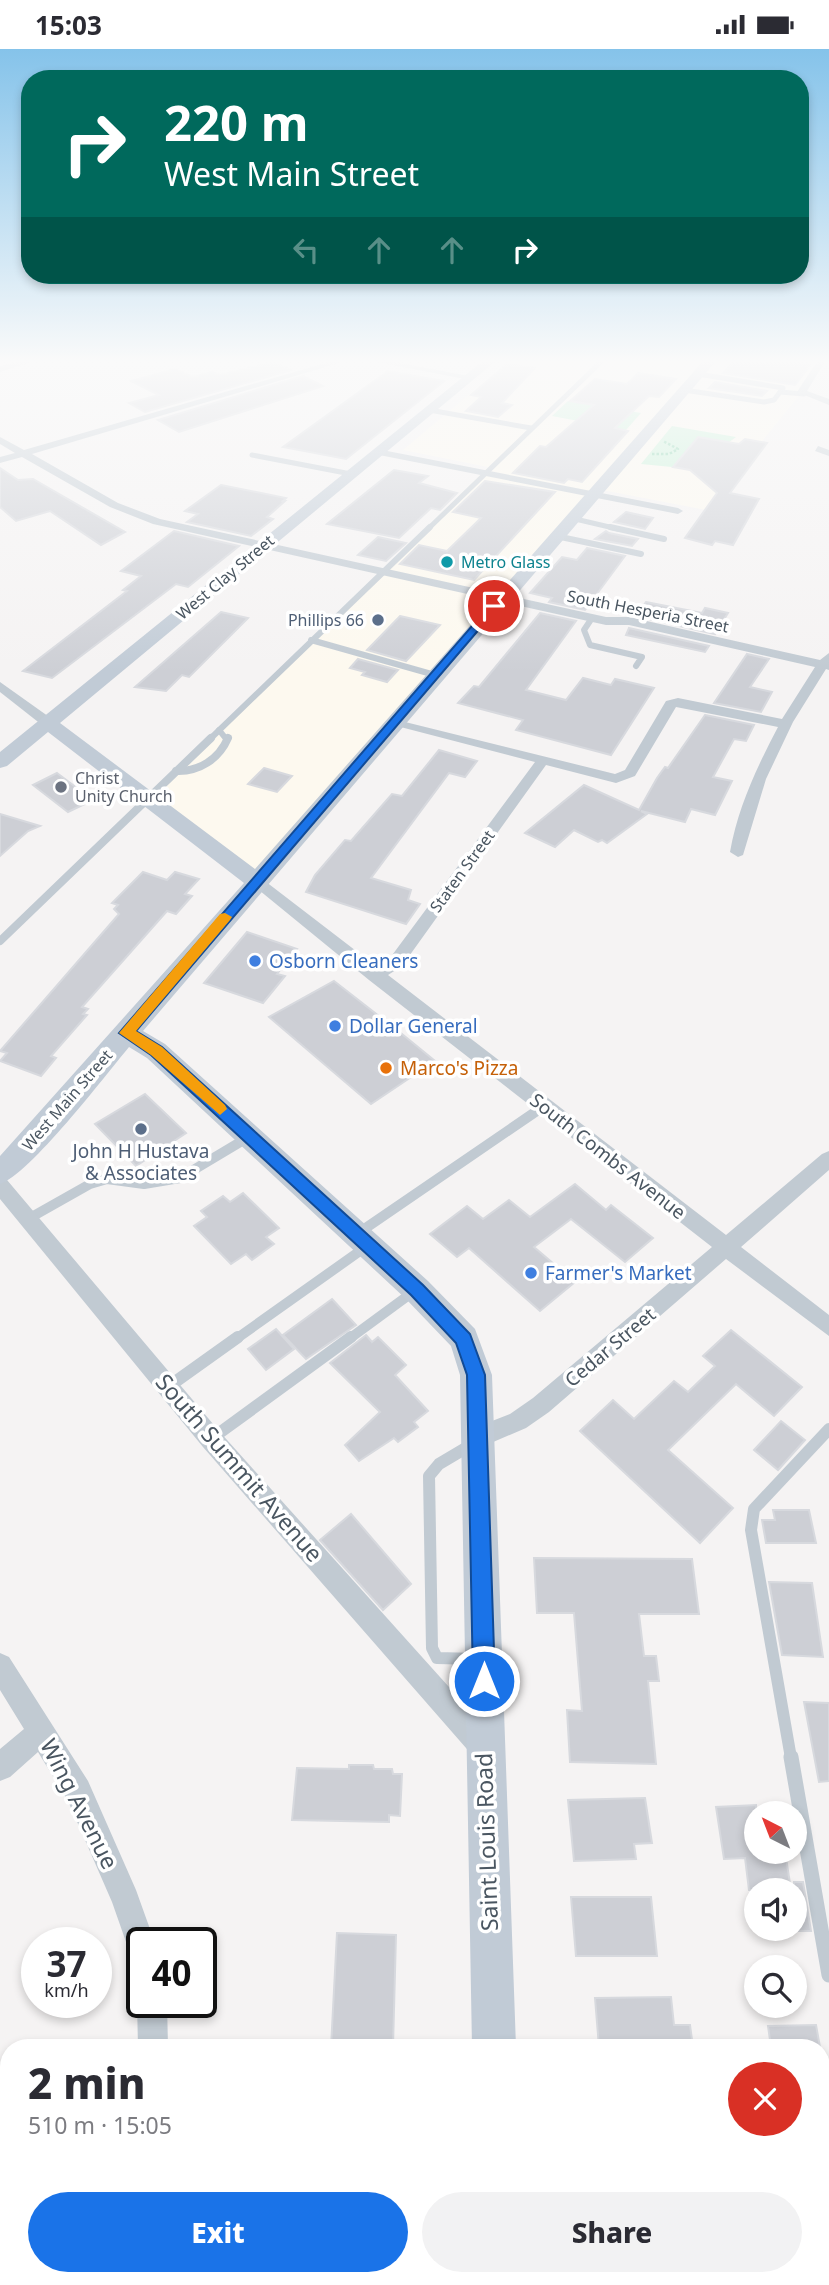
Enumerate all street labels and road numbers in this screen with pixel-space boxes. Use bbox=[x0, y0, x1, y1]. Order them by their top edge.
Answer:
street label: West Clay Street bbox=[171, 529, 279, 624]
street label: South Hesperia Street bbox=[565, 585, 731, 637]
street label: Staten Street bbox=[425, 825, 500, 917]
street label: West Main Street bbox=[17, 1044, 117, 1155]
street label: South Combs Avenue bbox=[525, 1087, 691, 1225]
street label: Cedar Street bbox=[559, 1301, 661, 1393]
street label: South Summit Avenue bbox=[149, 1366, 331, 1568]
street label: Wing Avenue bbox=[33, 1733, 126, 1874]
street label: Saint Louis Road bbox=[467, 1752, 505, 1932]

